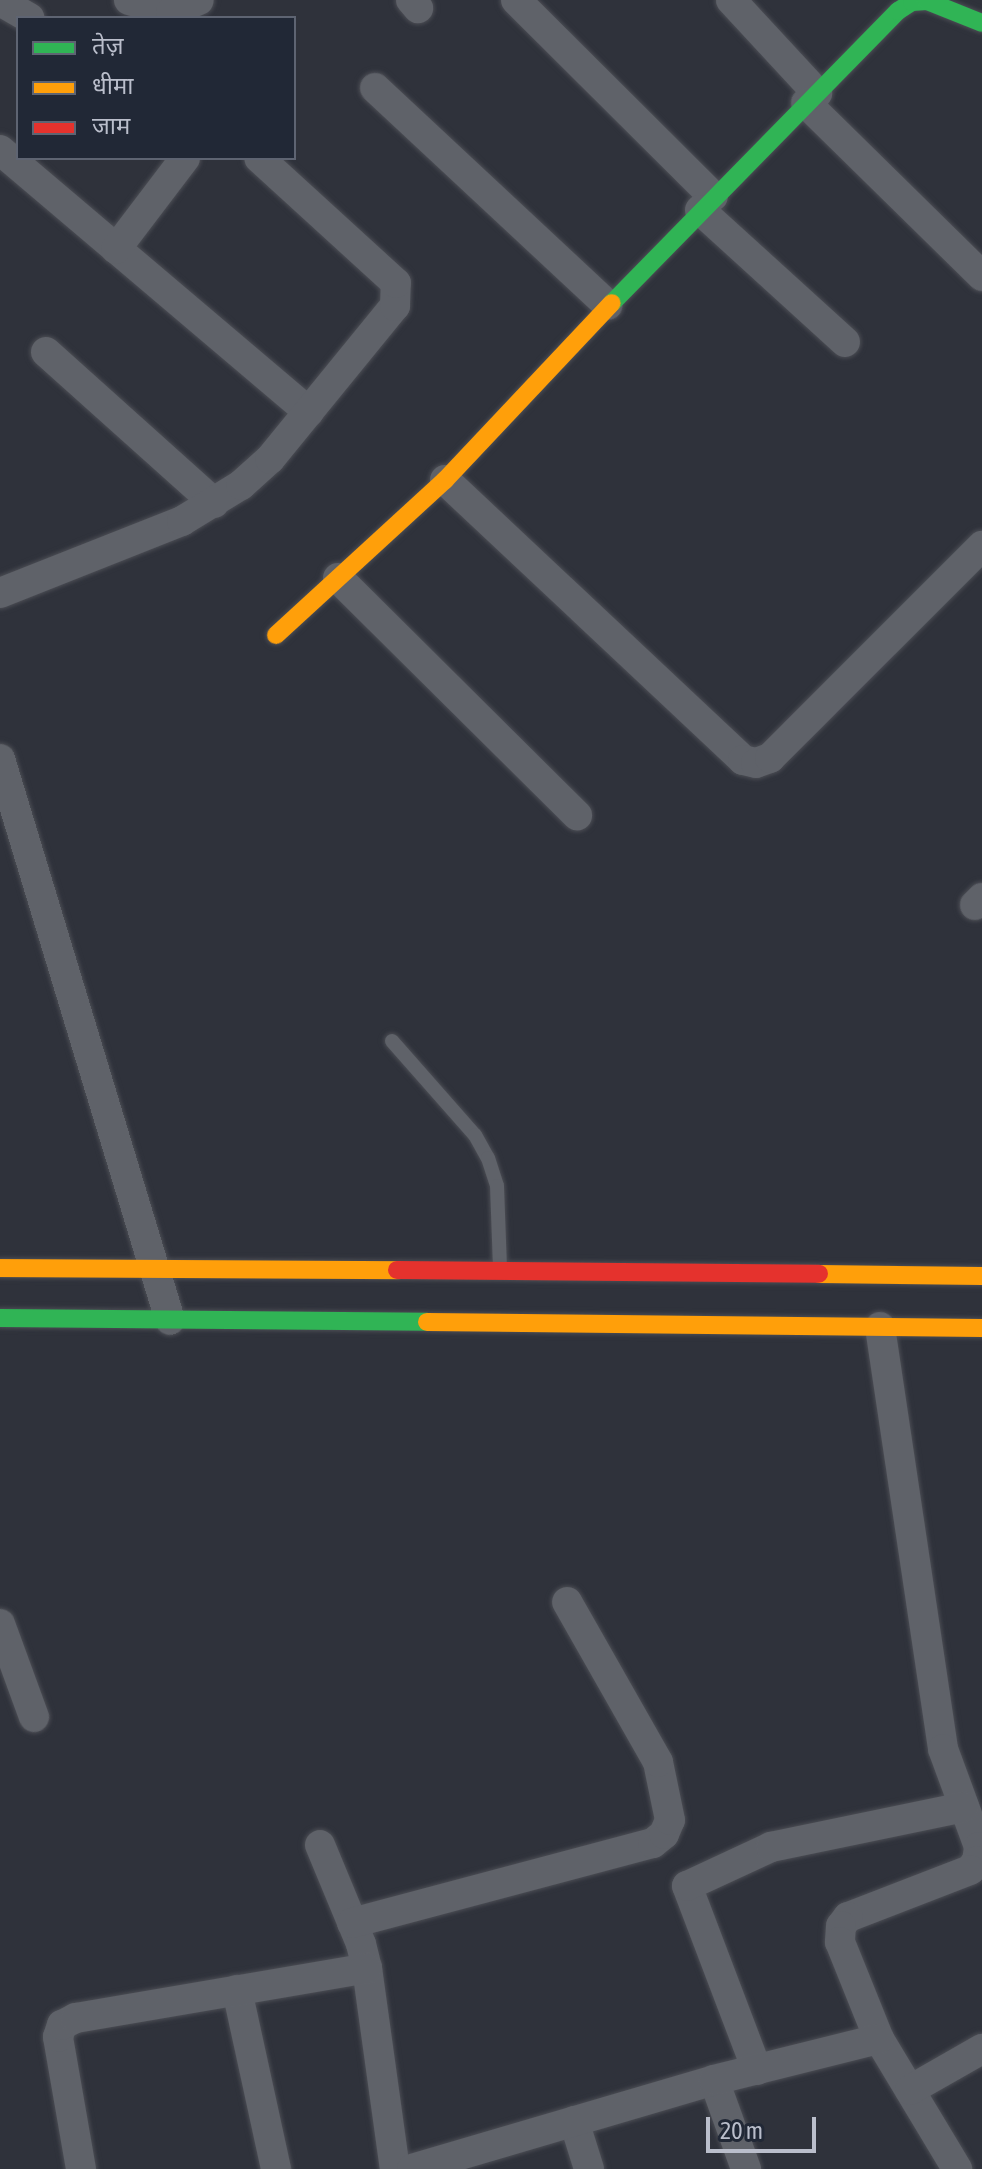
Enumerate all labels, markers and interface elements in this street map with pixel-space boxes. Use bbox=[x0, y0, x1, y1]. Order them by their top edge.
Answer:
legend bbox=[16, 16, 296, 160]
text: तेज़ bbox=[92, 32, 124, 59]
text: धीमा bbox=[92, 72, 134, 99]
text: जाम bbox=[92, 112, 130, 139]
scale bar bbox=[710, 2101, 820, 2151]
text: 20 m bbox=[720, 2117, 763, 2144]

